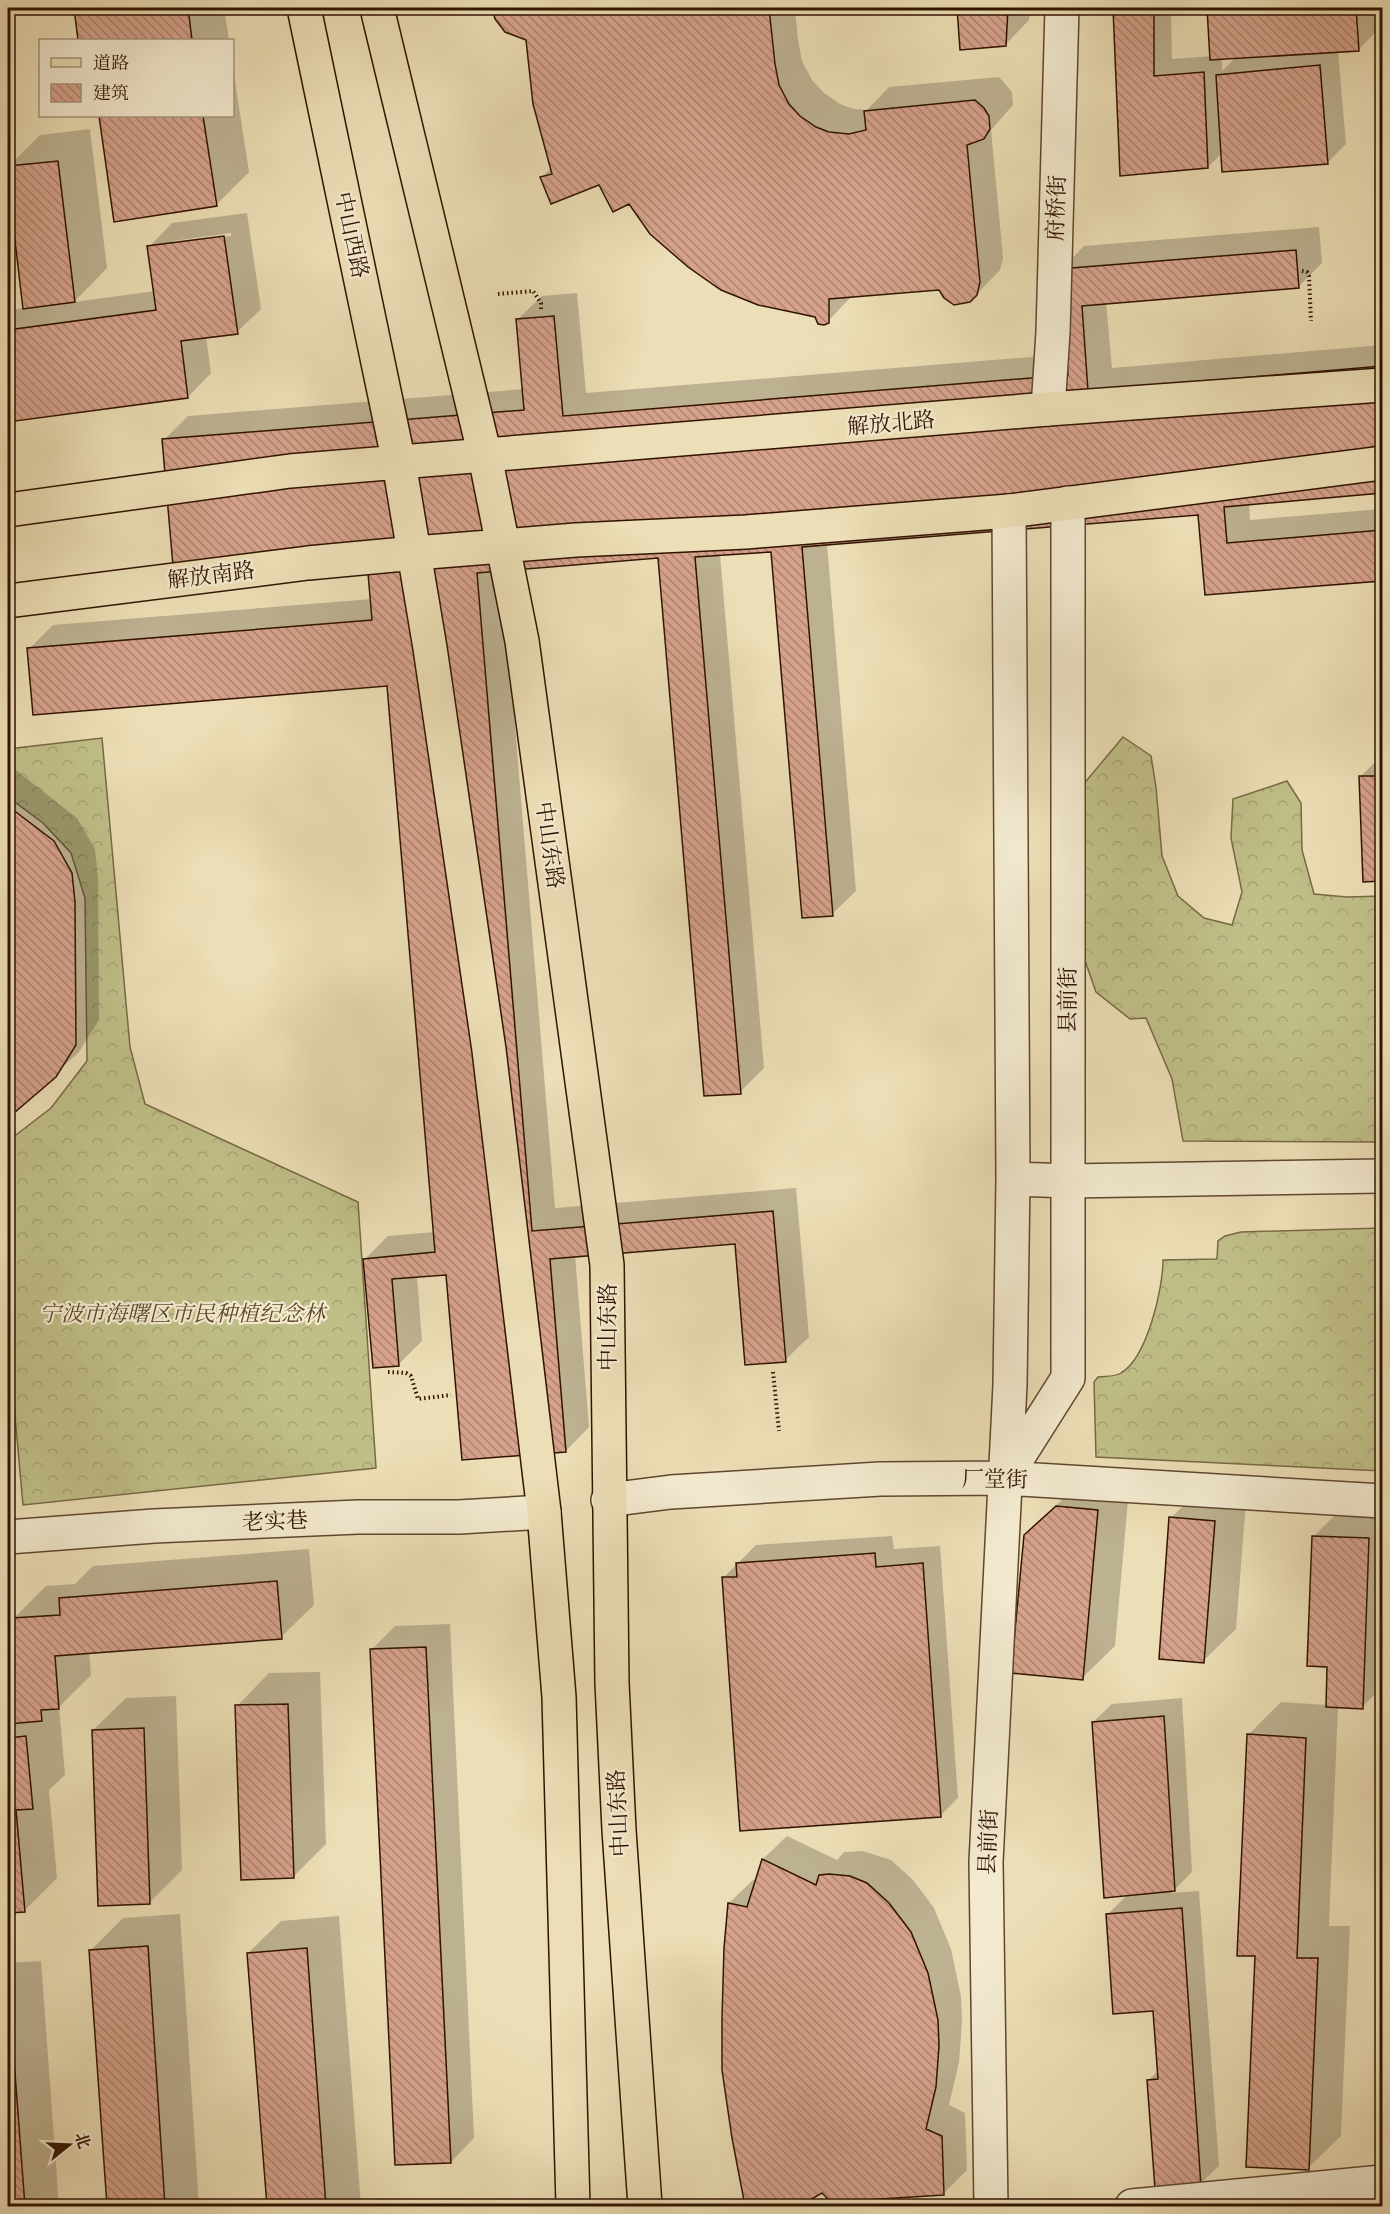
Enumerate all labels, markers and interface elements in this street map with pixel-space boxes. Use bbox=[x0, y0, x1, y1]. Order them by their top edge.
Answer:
legend bbox=[39, 39, 234, 117]
text: 道路 bbox=[93, 52, 129, 74]
text: 建筑 bbox=[93, 82, 129, 104]
street label: 府桥街 bbox=[1041, 175, 1071, 241]
street label: 中山西路 bbox=[330, 189, 374, 281]
street label: 解放北路 bbox=[846, 406, 936, 440]
street label: 解放南路 bbox=[166, 556, 256, 594]
street label: 中山东路 bbox=[531, 800, 569, 890]
street label: 县前街 bbox=[1054, 967, 1081, 1033]
street label: 中山东路 bbox=[594, 1283, 621, 1371]
park label: 宁波市海曙区市民种植纪念林 bbox=[39, 1300, 328, 1327]
street label: 厂堂街 bbox=[962, 1465, 1028, 1493]
street label: 老实巷 bbox=[242, 1506, 308, 1536]
street label: 中山东路 bbox=[602, 1768, 634, 1858]
street label: 县前街 bbox=[973, 1809, 1003, 1875]
north arrow bbox=[39, 2115, 99, 2175]
text: 北 bbox=[71, 2130, 94, 2151]

